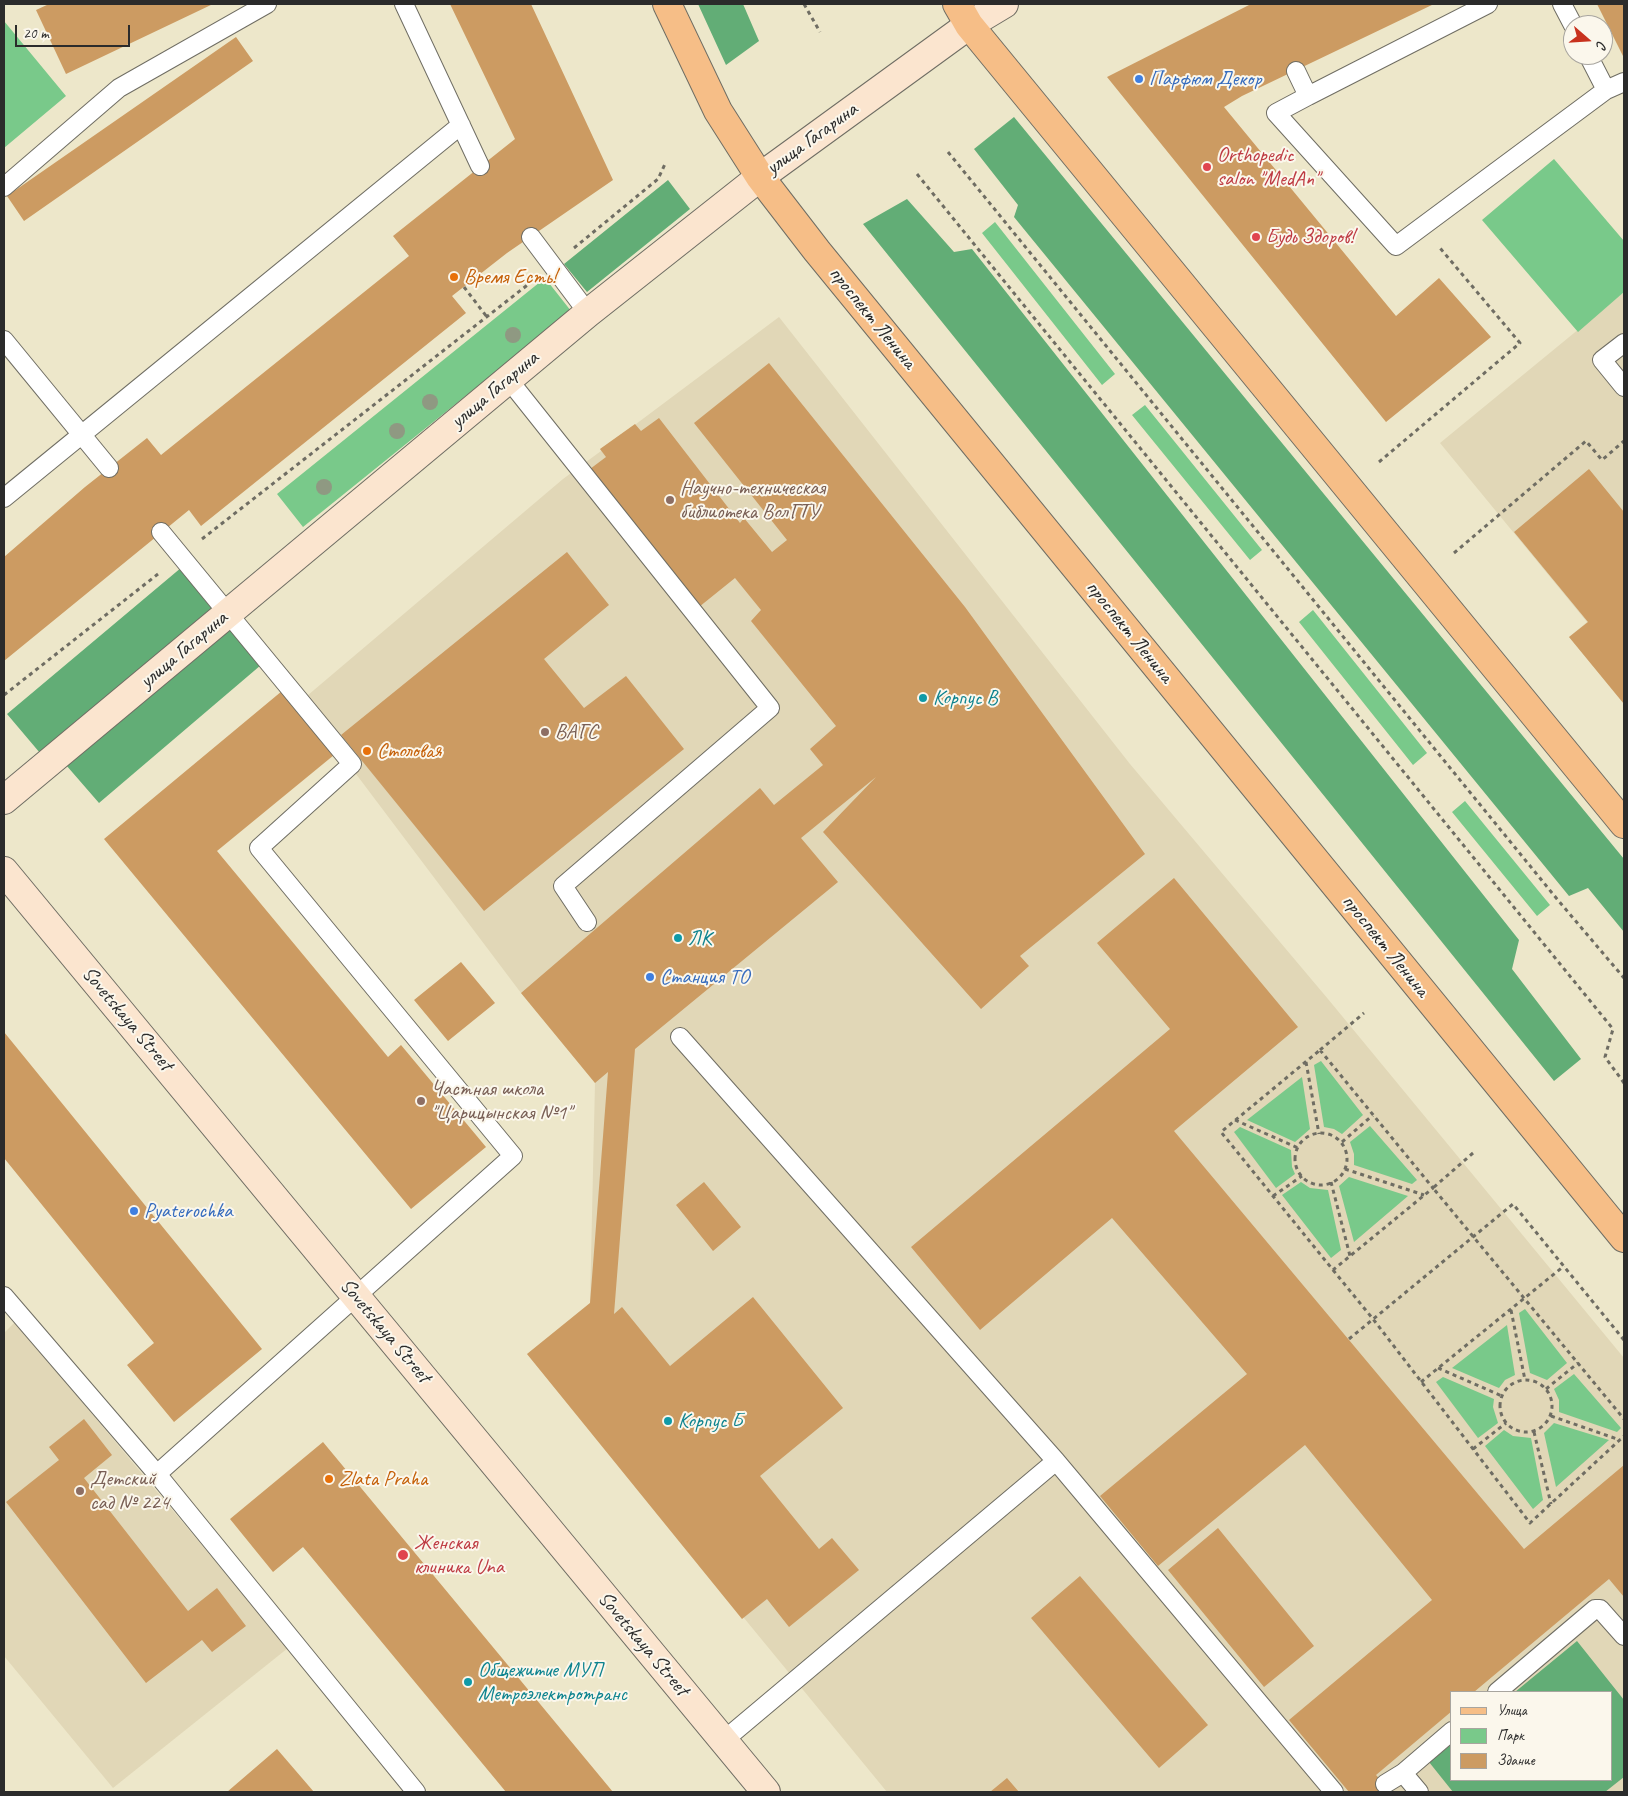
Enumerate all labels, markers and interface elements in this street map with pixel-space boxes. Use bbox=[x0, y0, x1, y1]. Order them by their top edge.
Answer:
scale bar bbox=[18, 15, 132, 47]
north arrow bbox=[1563, 15, 1613, 65]
text: 20 m bbox=[23, 24, 49, 43]
text: С bbox=[1593, 39, 1611, 51]
place label: Парфюм Декор bbox=[1149, 66, 1261, 92]
marker: Парфюм Декор bbox=[1133, 73, 1145, 85]
street label: улица Гагарина bbox=[761, 97, 863, 181]
place label: Orthopedic salon "MedAn" bbox=[1217, 142, 1319, 192]
marker: Orthopedic salon "MedAn" bbox=[1201, 161, 1213, 173]
place label: Будь Здоров! bbox=[1266, 224, 1354, 250]
marker: Будь Здоров! bbox=[1250, 231, 1262, 243]
street label: проспект Ленина bbox=[823, 261, 921, 375]
place label: Время Есть! bbox=[464, 264, 556, 290]
marker: Время Есть! bbox=[448, 271, 460, 283]
street label: улица Гагарина bbox=[446, 346, 544, 434]
place label: Научно-техническая библиотека ВолГТУ bbox=[680, 475, 825, 525]
marker: Научно-техническая библиотека ВолГТУ bbox=[664, 494, 676, 506]
street label: проспект Ленина bbox=[1080, 575, 1178, 689]
street label: улица Гагарина bbox=[135, 606, 233, 694]
place label: Корпус В bbox=[933, 685, 997, 711]
marker: Корпус В bbox=[917, 692, 929, 704]
place label: ВАГС bbox=[555, 719, 597, 745]
marker: ВАГС bbox=[539, 726, 551, 738]
place label: Столовая bbox=[377, 738, 441, 764]
marker: Столовая bbox=[361, 745, 373, 757]
street label: проспект Ленина bbox=[1336, 889, 1434, 1003]
place label: ЛК bbox=[688, 925, 711, 951]
marker: ЛК bbox=[672, 932, 684, 944]
street label: Sovetskaya Street bbox=[76, 962, 178, 1076]
place label: Станция ТО bbox=[660, 964, 749, 990]
marker: Станция ТО bbox=[644, 971, 656, 983]
place label: Частная школа "Царицынская №1" bbox=[431, 1076, 571, 1126]
marker: Частная школа "Царицынская №1" bbox=[415, 1095, 427, 1107]
place label: Pyaterochka bbox=[144, 1198, 232, 1224]
marker: Pyaterochka bbox=[128, 1205, 140, 1217]
street label: Sovetskaya Street bbox=[334, 1274, 436, 1388]
place label: Корпус Б bbox=[678, 1408, 742, 1434]
marker: Корпус Б bbox=[662, 1415, 674, 1427]
place label: Детский сад № 224 bbox=[90, 1466, 169, 1516]
place label: Zlata Praha bbox=[339, 1466, 427, 1492]
marker: Zlata Praha bbox=[323, 1473, 335, 1485]
marker: Детский сад № 224 bbox=[74, 1485, 86, 1497]
place label: Женская клиника Una bbox=[414, 1530, 504, 1580]
marker: Женская клиника Una bbox=[396, 1548, 410, 1562]
street label: Sovetskaya Street bbox=[592, 1587, 694, 1701]
place label: Общежитие МУП Метроэлектротранс bbox=[478, 1657, 627, 1707]
marker: Общежитие МУП Метроэлектротранс bbox=[462, 1676, 474, 1688]
legend bbox=[1450, 1691, 1613, 1781]
text: Улица bbox=[1497, 1701, 1527, 1720]
text: Парк bbox=[1497, 1726, 1524, 1745]
text: Здание bbox=[1497, 1751, 1535, 1770]

